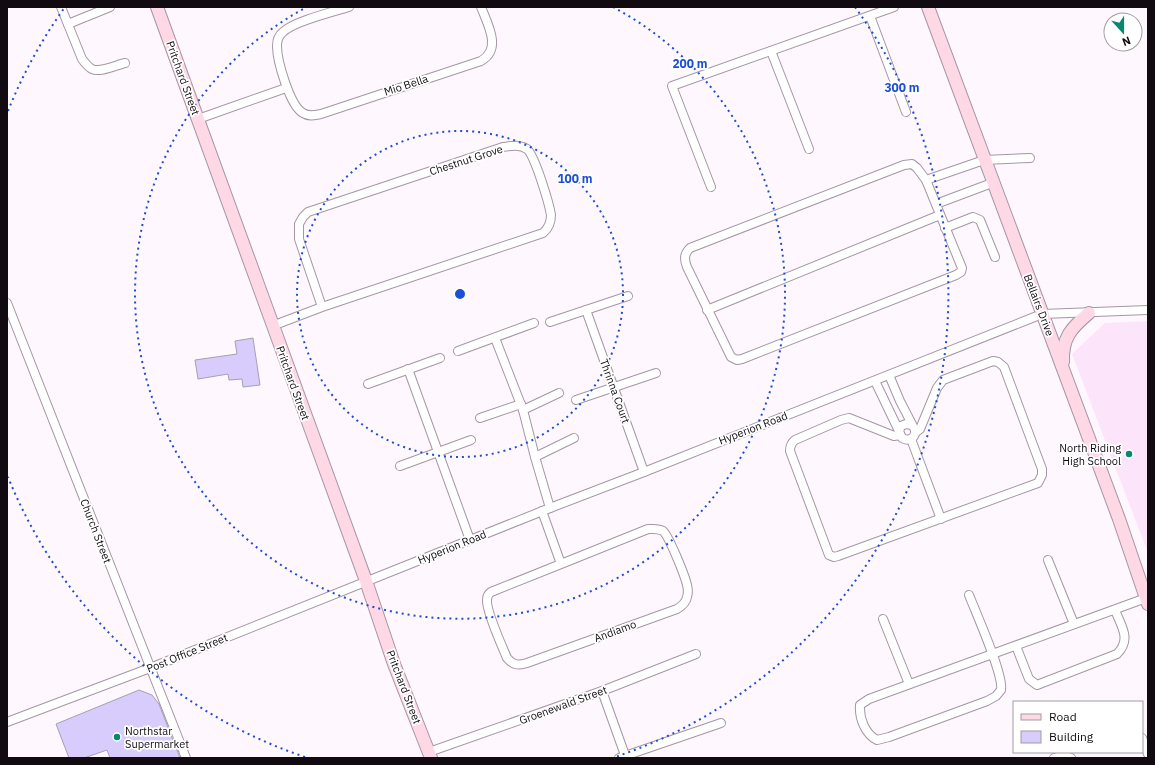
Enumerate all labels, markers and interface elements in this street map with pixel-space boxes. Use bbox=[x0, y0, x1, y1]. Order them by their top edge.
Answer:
north arrow bbox=[1103, 12, 1143, 52]
text: N bbox=[1120, 33, 1133, 49]
street label: Pritchard Street bbox=[163, 39, 203, 117]
text: 200 m bbox=[672, 56, 708, 71]
street label: Mio Bella bbox=[382, 71, 430, 99]
text: 300 m bbox=[884, 80, 920, 95]
street label: Chestnut Grove bbox=[428, 142, 504, 178]
text: 100 m bbox=[557, 171, 593, 186]
street label: Bellairs Drive bbox=[1021, 272, 1057, 338]
centre of rings bbox=[453, 287, 467, 301]
street label: Pritchard Street bbox=[273, 344, 313, 422]
street label: Thrinna Court bbox=[597, 357, 633, 425]
street label: Hyperion Road bbox=[717, 408, 789, 448]
place label: North Riding High School bbox=[1059, 441, 1121, 468]
marker: North Riding High School bbox=[1124, 449, 1134, 459]
street label: Church Street bbox=[77, 497, 115, 565]
street label: Hyperion Road bbox=[416, 527, 488, 567]
street label: Andiamo bbox=[592, 617, 638, 645]
street label: Post Office Street bbox=[144, 630, 230, 676]
street label: Pritchard Street bbox=[383, 648, 425, 726]
street label: Groenewald Street bbox=[517, 683, 609, 727]
legend bbox=[1013, 701, 1143, 753]
text: Road bbox=[1049, 709, 1077, 724]
place label: Northstar Supermarket bbox=[125, 724, 189, 751]
text: Building bbox=[1049, 729, 1094, 744]
marker: Northstar Supermarket bbox=[112, 732, 122, 742]

